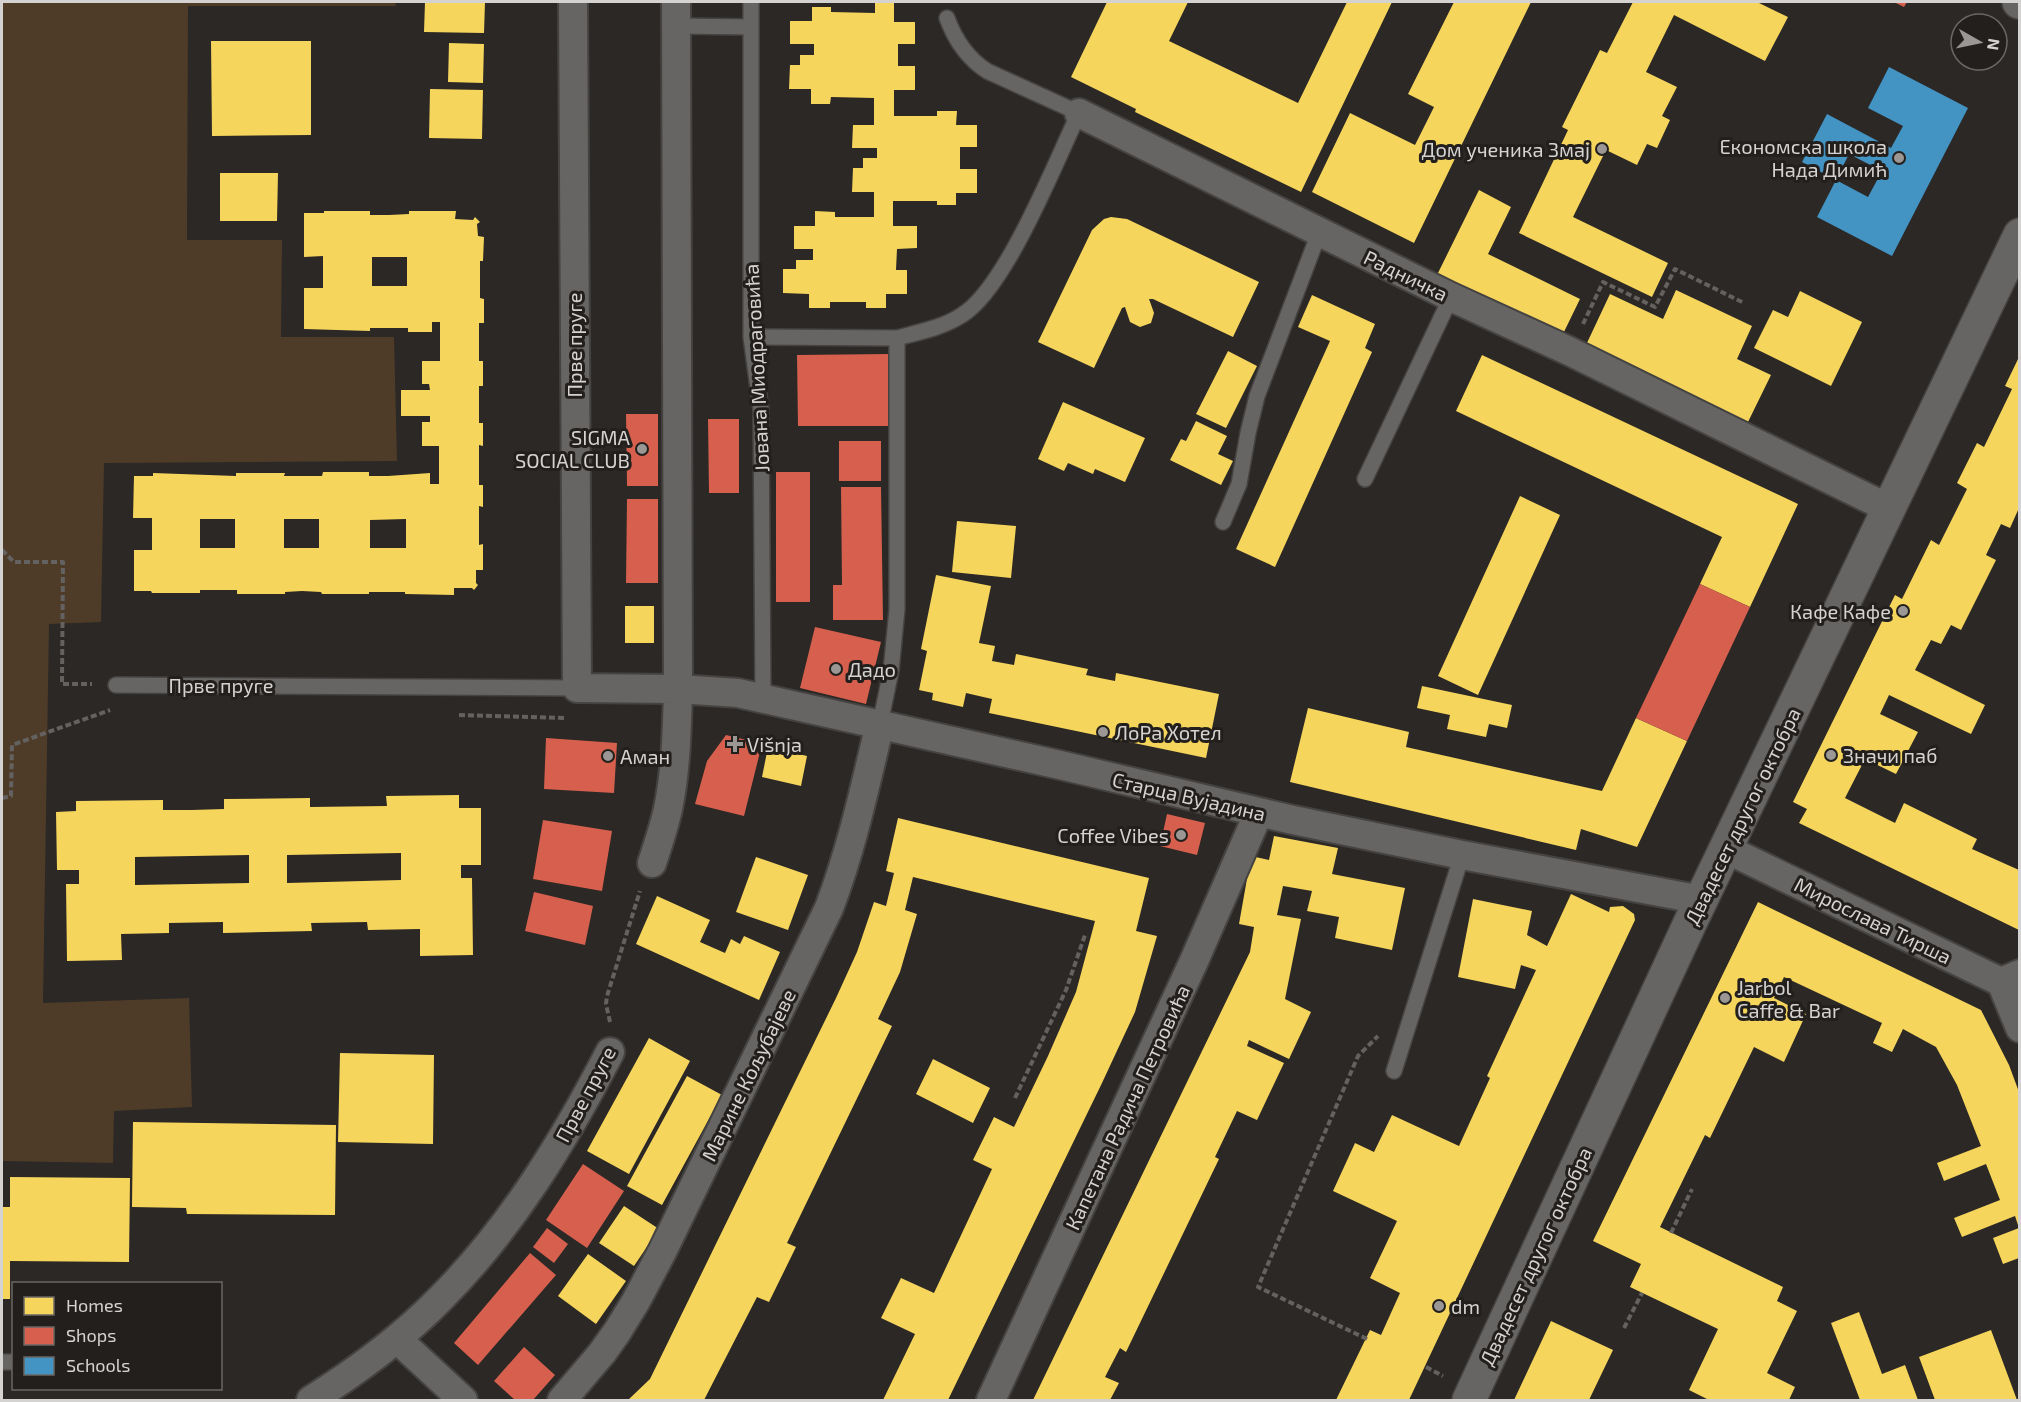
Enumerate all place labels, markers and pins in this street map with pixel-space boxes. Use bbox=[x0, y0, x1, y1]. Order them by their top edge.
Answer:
place label: Економска школа Нада Димић bbox=[1719, 134, 1887, 181]
place label: Дом ученика Змај bbox=[1422, 137, 1590, 162]
marker: Дом ученика Змај bbox=[1595, 142, 1609, 156]
marker: Економска школа Нада Димић bbox=[1892, 151, 1906, 165]
place label: SIGMA SOCIAL CLUB bbox=[515, 425, 631, 472]
marker: SIGMA SOCIAL CLUB bbox=[635, 442, 649, 456]
place label: Кафе Кафе bbox=[1790, 599, 1891, 623]
marker: Кафе Кафе bbox=[1896, 604, 1910, 618]
place label: Дадо bbox=[848, 657, 896, 681]
marker: Дадо bbox=[829, 662, 843, 676]
place label: ЛоРа Хотел bbox=[1115, 720, 1222, 744]
marker: ЛоРа Хотел bbox=[1096, 725, 1110, 739]
place label: Višnja bbox=[747, 732, 802, 756]
marker: Višnja bbox=[728, 737, 742, 751]
place label: Значи паб bbox=[1843, 743, 1938, 767]
place label: Аман bbox=[620, 744, 670, 768]
marker: Значи паб bbox=[1824, 748, 1838, 762]
marker: Аман bbox=[601, 749, 615, 763]
place label: Coffee Vibes bbox=[1057, 823, 1169, 847]
marker: Coffee Vibes bbox=[1174, 828, 1188, 842]
place label: Jarbol Caffe & Bar bbox=[1737, 975, 1840, 1022]
marker: Jarbol Caffe & Bar bbox=[1718, 991, 1732, 1005]
place label: dm bbox=[1451, 1294, 1480, 1318]
marker: dm bbox=[1432, 1299, 1446, 1313]

